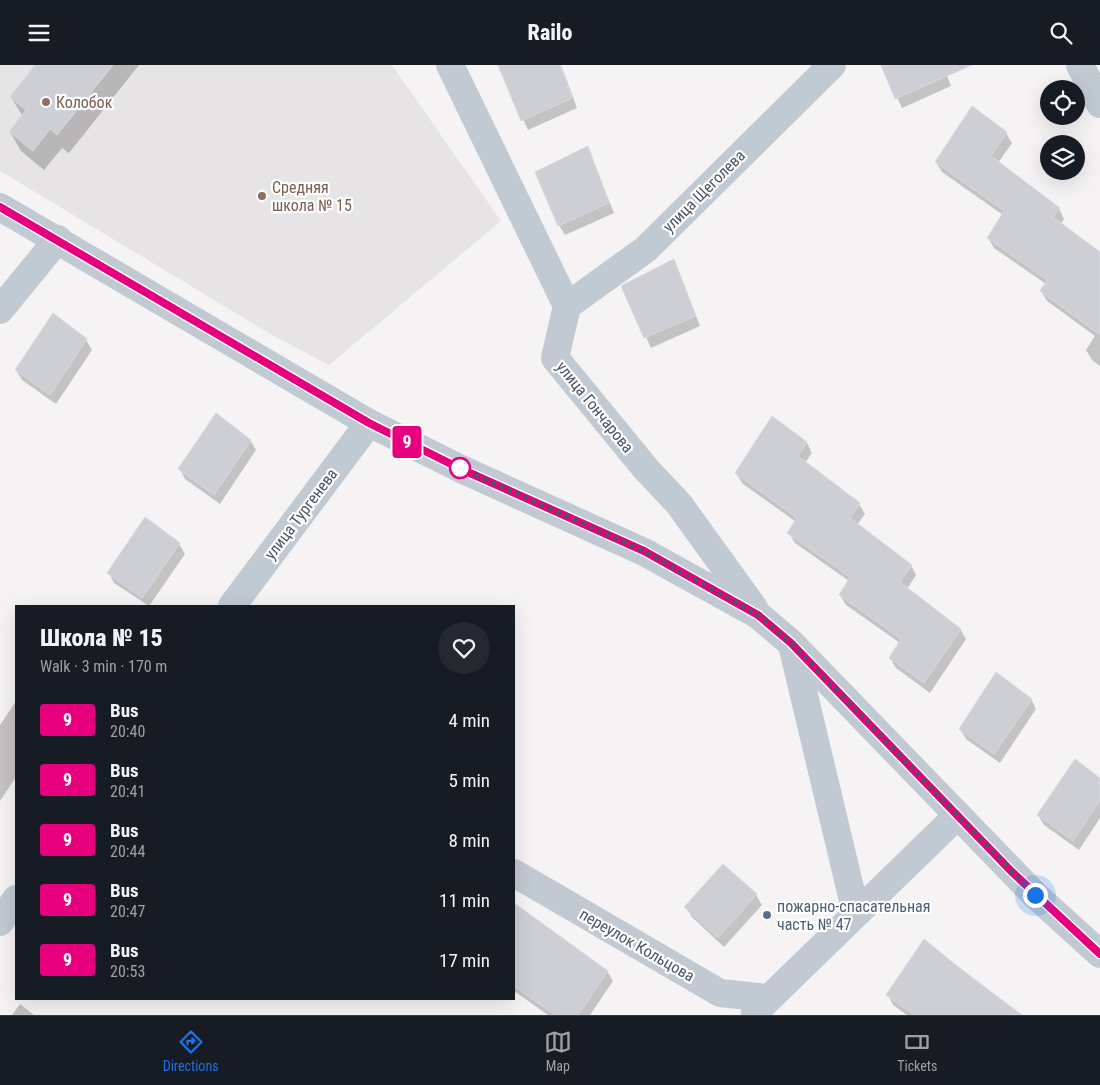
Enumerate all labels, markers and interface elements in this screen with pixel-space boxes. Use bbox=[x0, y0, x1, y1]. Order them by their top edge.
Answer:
icon: menu bbox=[25, 19, 53, 47]
icon: search bbox=[1047, 19, 1075, 47]
text: Railo bbox=[528, 20, 572, 45]
map controls bbox=[1040, 80, 1085, 180]
button: locate bbox=[1040, 80, 1085, 125]
place label: Колобок bbox=[56, 93, 113, 112]
marker: Колобок bbox=[40, 96, 52, 108]
button: layers bbox=[1040, 135, 1085, 180]
street label: улица Щеголева bbox=[659, 146, 749, 236]
place label: Средняя школа № 15 bbox=[272, 178, 352, 215]
marker: Средняя школа № 15 bbox=[256, 190, 268, 202]
street label: улица Гончарова bbox=[552, 358, 638, 456]
line badge: 9 bbox=[391, 426, 423, 458]
text: 9 bbox=[402, 431, 412, 452]
unlabelled marker bbox=[449, 457, 471, 479]
street label: улица Тургенева bbox=[261, 465, 341, 563]
button: heart bbox=[438, 622, 490, 674]
text: Школа № 15 bbox=[40, 624, 163, 652]
text: Walk · 3 min · 170 m bbox=[40, 657, 167, 676]
text: Bus bbox=[110, 699, 139, 722]
text: 9 bbox=[63, 709, 72, 730]
text: 4 min bbox=[448, 709, 490, 732]
text: 20:40 bbox=[110, 722, 145, 741]
text: Bus bbox=[110, 759, 139, 782]
text: 9 bbox=[63, 769, 72, 790]
text: 5 min bbox=[448, 769, 490, 792]
text: 20:41 bbox=[110, 782, 145, 801]
text: Bus bbox=[110, 819, 139, 842]
text: 9 bbox=[63, 829, 72, 850]
text: 8 min bbox=[448, 829, 490, 852]
text: 20:44 bbox=[110, 842, 145, 861]
text: Bus bbox=[110, 879, 139, 902]
your location bbox=[1023, 883, 1048, 908]
text: 9 bbox=[63, 889, 72, 910]
text: 11 min bbox=[439, 889, 490, 912]
place label: пожарно-спасательная часть № 47 bbox=[777, 897, 930, 934]
text: 20:47 bbox=[110, 902, 145, 921]
street label: переулок Кольцова bbox=[576, 904, 698, 986]
marker: пожарно-спасательная часть № 47 bbox=[761, 909, 773, 921]
text: Bus bbox=[110, 939, 139, 962]
text: 9 bbox=[63, 949, 72, 970]
text: 17 min bbox=[439, 949, 490, 972]
text: 20:53 bbox=[110, 962, 145, 981]
tab: Directions bbox=[163, 1028, 219, 1074]
tab: Map bbox=[544, 1028, 572, 1074]
tab: Tickets bbox=[897, 1028, 937, 1074]

